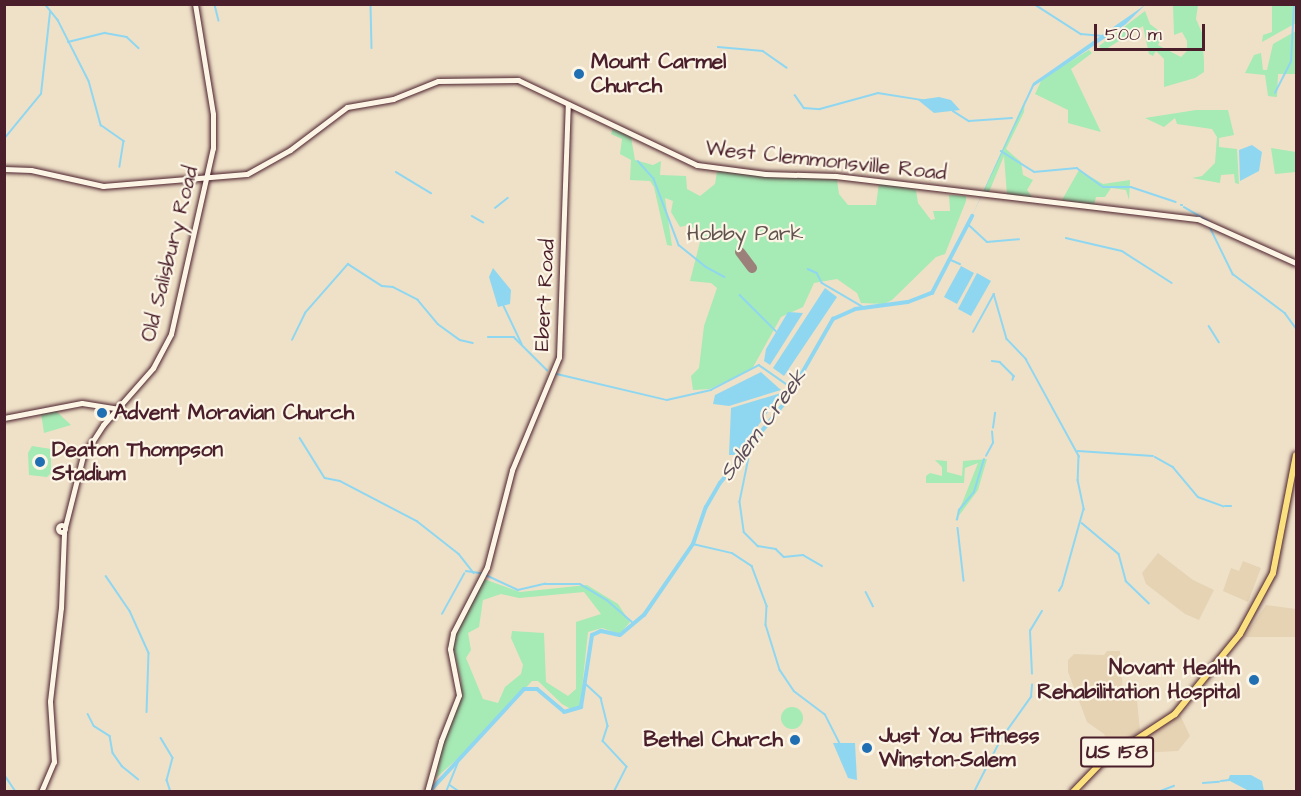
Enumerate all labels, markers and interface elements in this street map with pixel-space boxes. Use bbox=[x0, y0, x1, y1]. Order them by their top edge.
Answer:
scale bar bbox=[1097, 12, 1208, 50]
text: 500 m bbox=[1105, 22, 1162, 47]
place label: Mount Carmel Church bbox=[591, 49, 726, 99]
marker: Mount Carmel Church bbox=[572, 67, 586, 81]
street label: West Clemmonsville Road bbox=[704, 136, 948, 186]
street label: Old Salisbury Road bbox=[136, 164, 204, 344]
park label: Hobby Park bbox=[687, 221, 803, 247]
street label: Ebert Road bbox=[529, 238, 561, 352]
water label: Salem Creek bbox=[714, 364, 812, 486]
place label: Advent Moravian Church bbox=[114, 400, 354, 426]
marker: Advent Moravian Church bbox=[95, 406, 109, 420]
place label: Deaton Thompson Stadium bbox=[52, 437, 223, 487]
marker: Deaton Thompson Stadium bbox=[33, 455, 47, 469]
place label: Novant Health Rehabilitation Hospital bbox=[1037, 655, 1240, 705]
marker: Novant Health Rehabilitation Hospital bbox=[1245, 671, 1263, 689]
place label: Just You Fitness Winston-Salem bbox=[879, 723, 1039, 773]
place label: Bethel Church bbox=[644, 727, 783, 753]
marker: Bethel Church bbox=[788, 733, 802, 747]
road number: US 158 bbox=[1080, 735, 1154, 769]
marker: Just You Fitness Winston-Salem bbox=[860, 741, 874, 755]

